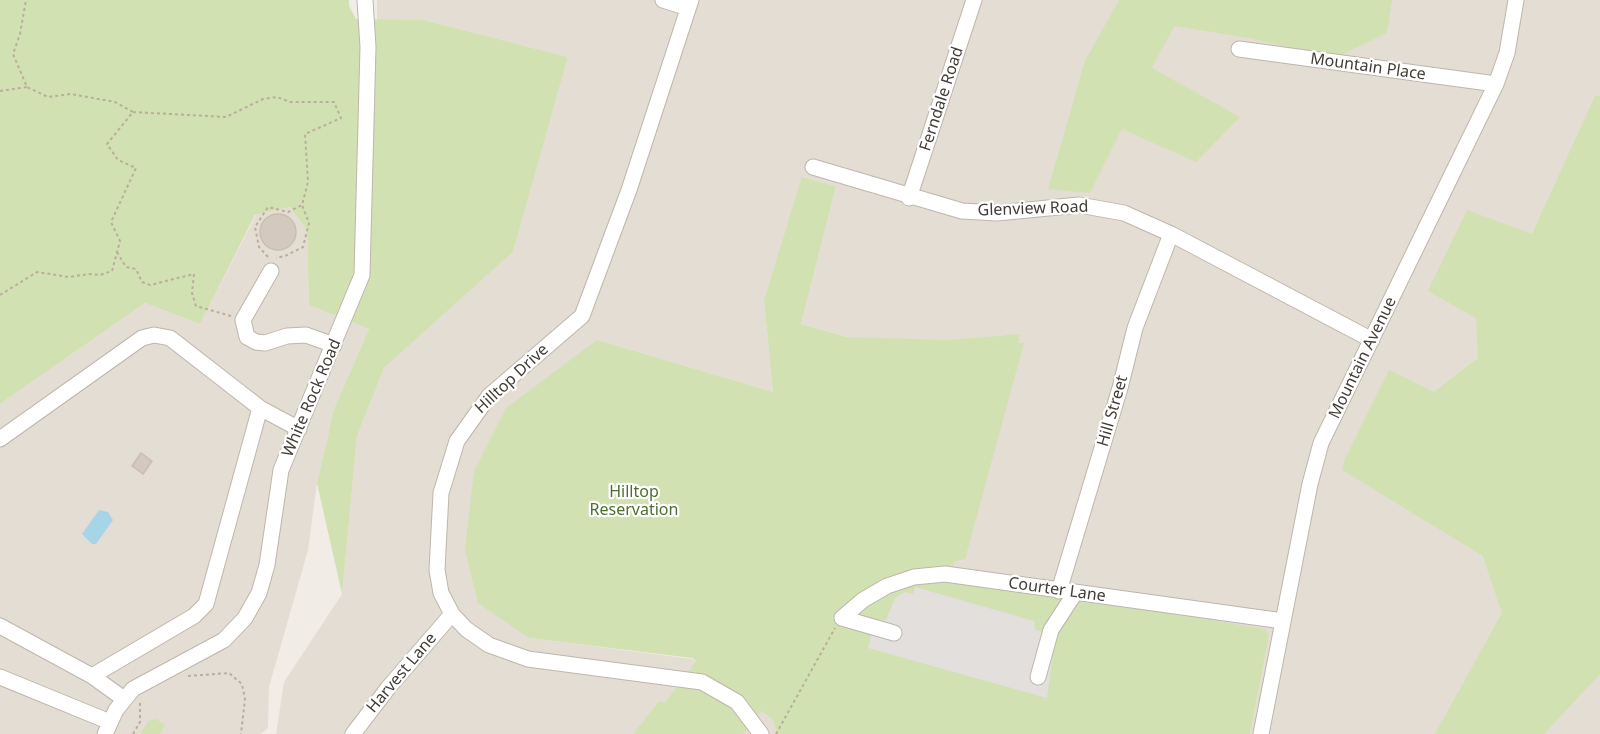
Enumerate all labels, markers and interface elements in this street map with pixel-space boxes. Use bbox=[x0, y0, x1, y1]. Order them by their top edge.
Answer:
street label: Ferndale Road bbox=[916, 44, 968, 154]
street label: Mountain Place bbox=[1309, 49, 1427, 85]
street label: Glenview Road bbox=[977, 197, 1089, 221]
street label: Mountain Avenue bbox=[1325, 294, 1401, 422]
street label: White Rock Road bbox=[278, 336, 346, 460]
street label: Hilltop Drive bbox=[471, 340, 553, 418]
street label: Hill Street bbox=[1094, 373, 1132, 449]
park label: Hilltop Reservation bbox=[590, 482, 678, 520]
street label: Courter Lane bbox=[1007, 574, 1107, 606]
street label: Harvest Lane bbox=[363, 629, 441, 717]

